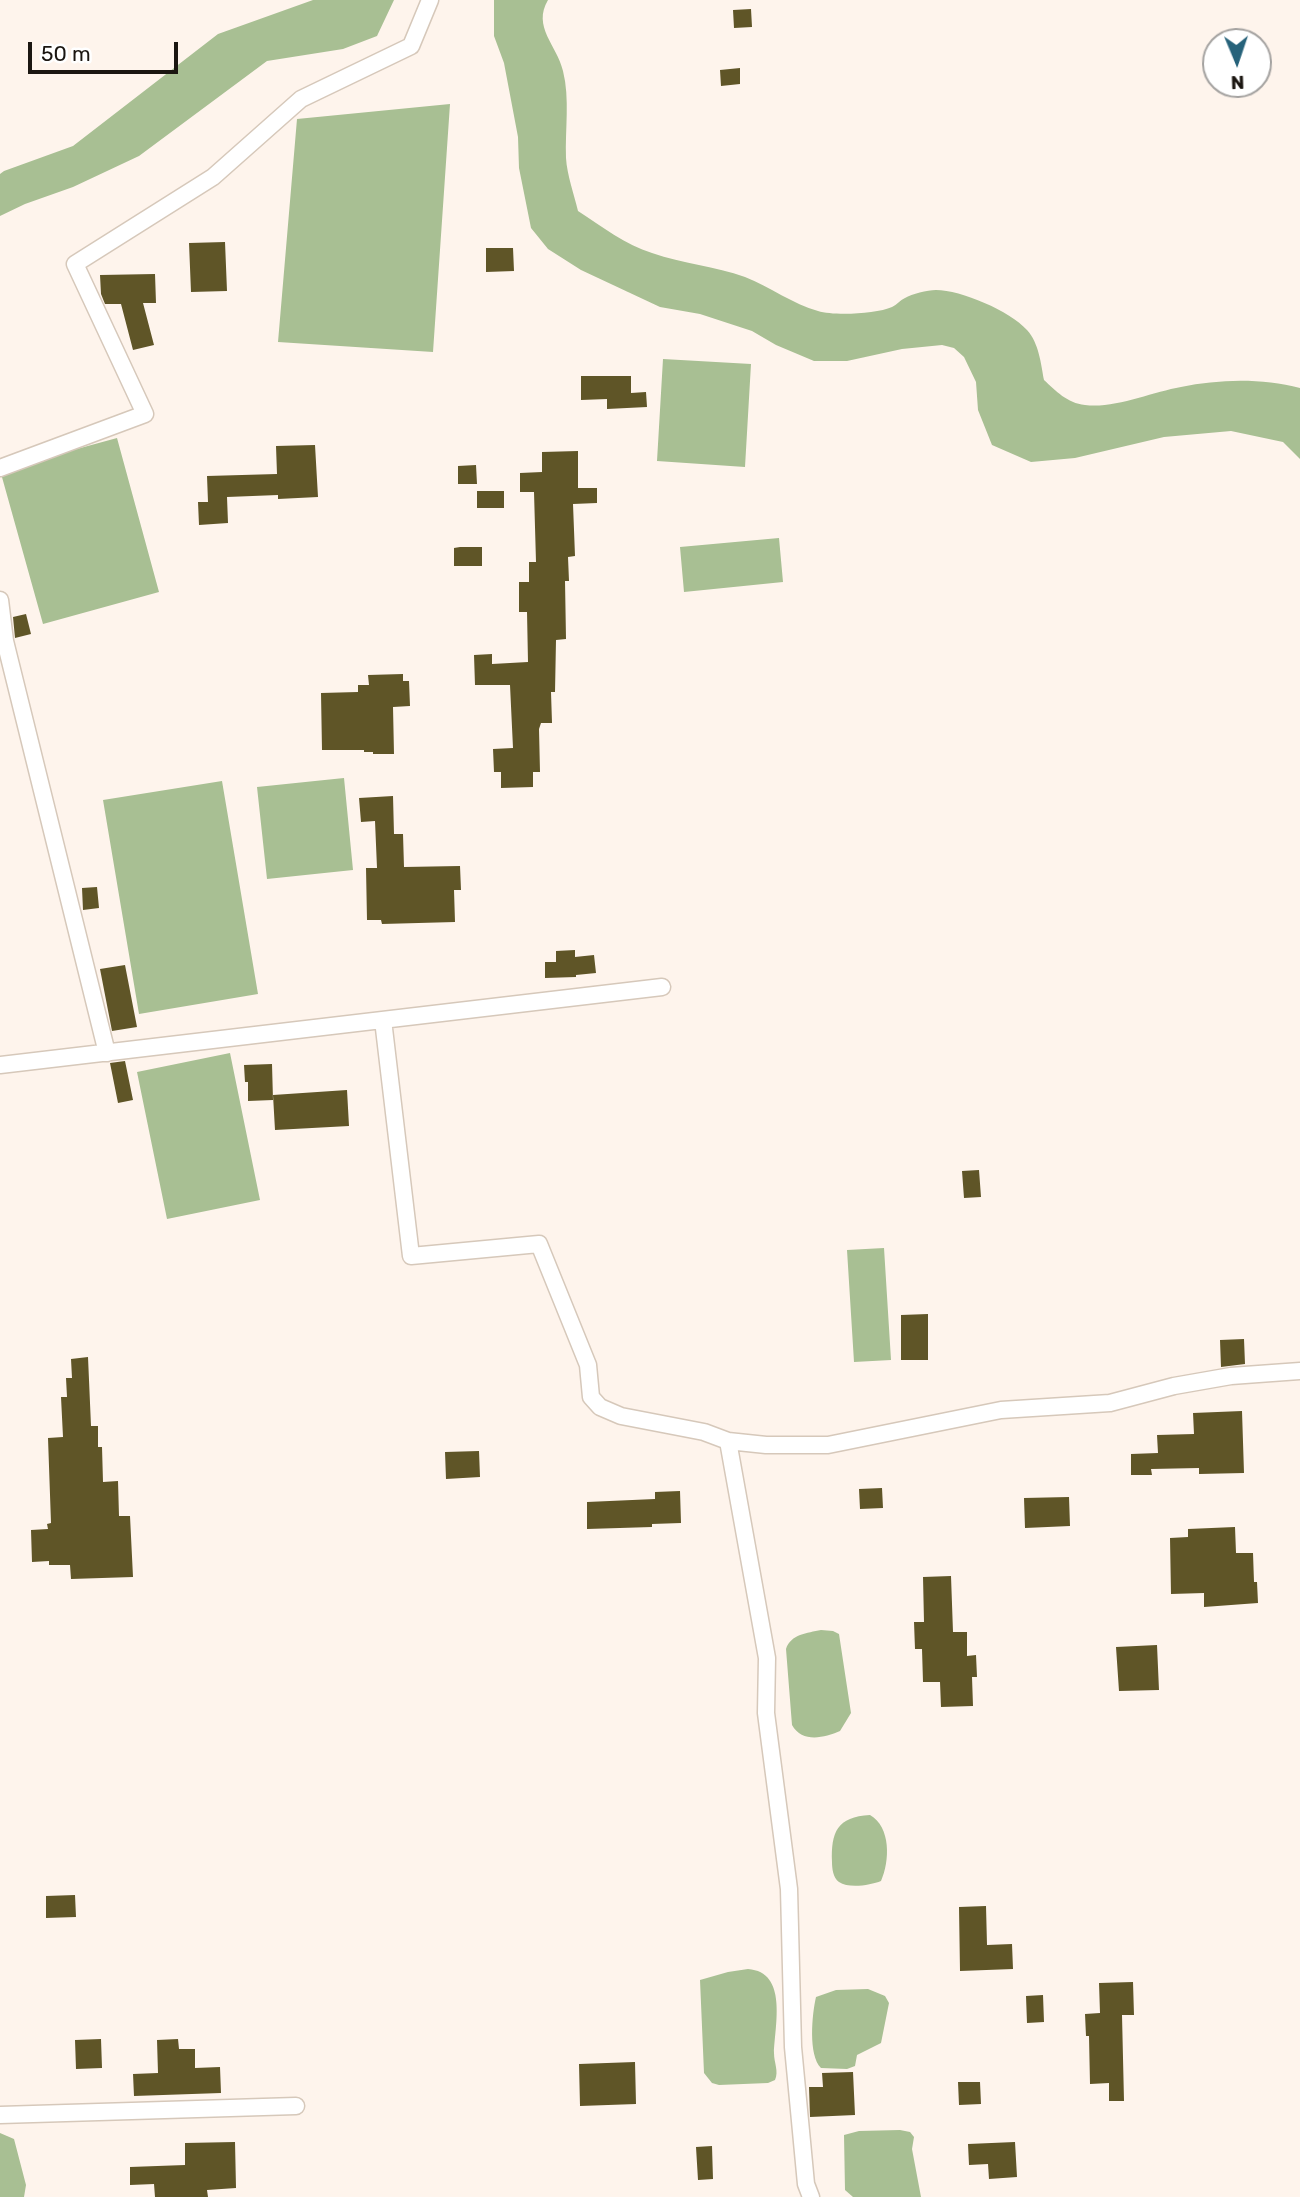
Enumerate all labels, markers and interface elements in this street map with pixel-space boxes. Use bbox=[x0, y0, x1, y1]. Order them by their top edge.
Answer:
scale bar bbox=[32, 28, 182, 72]
north arrow bbox=[1202, 28, 1272, 98]
text: 50 m bbox=[41, 41, 91, 66]
text: N bbox=[1230, 71, 1245, 94]

